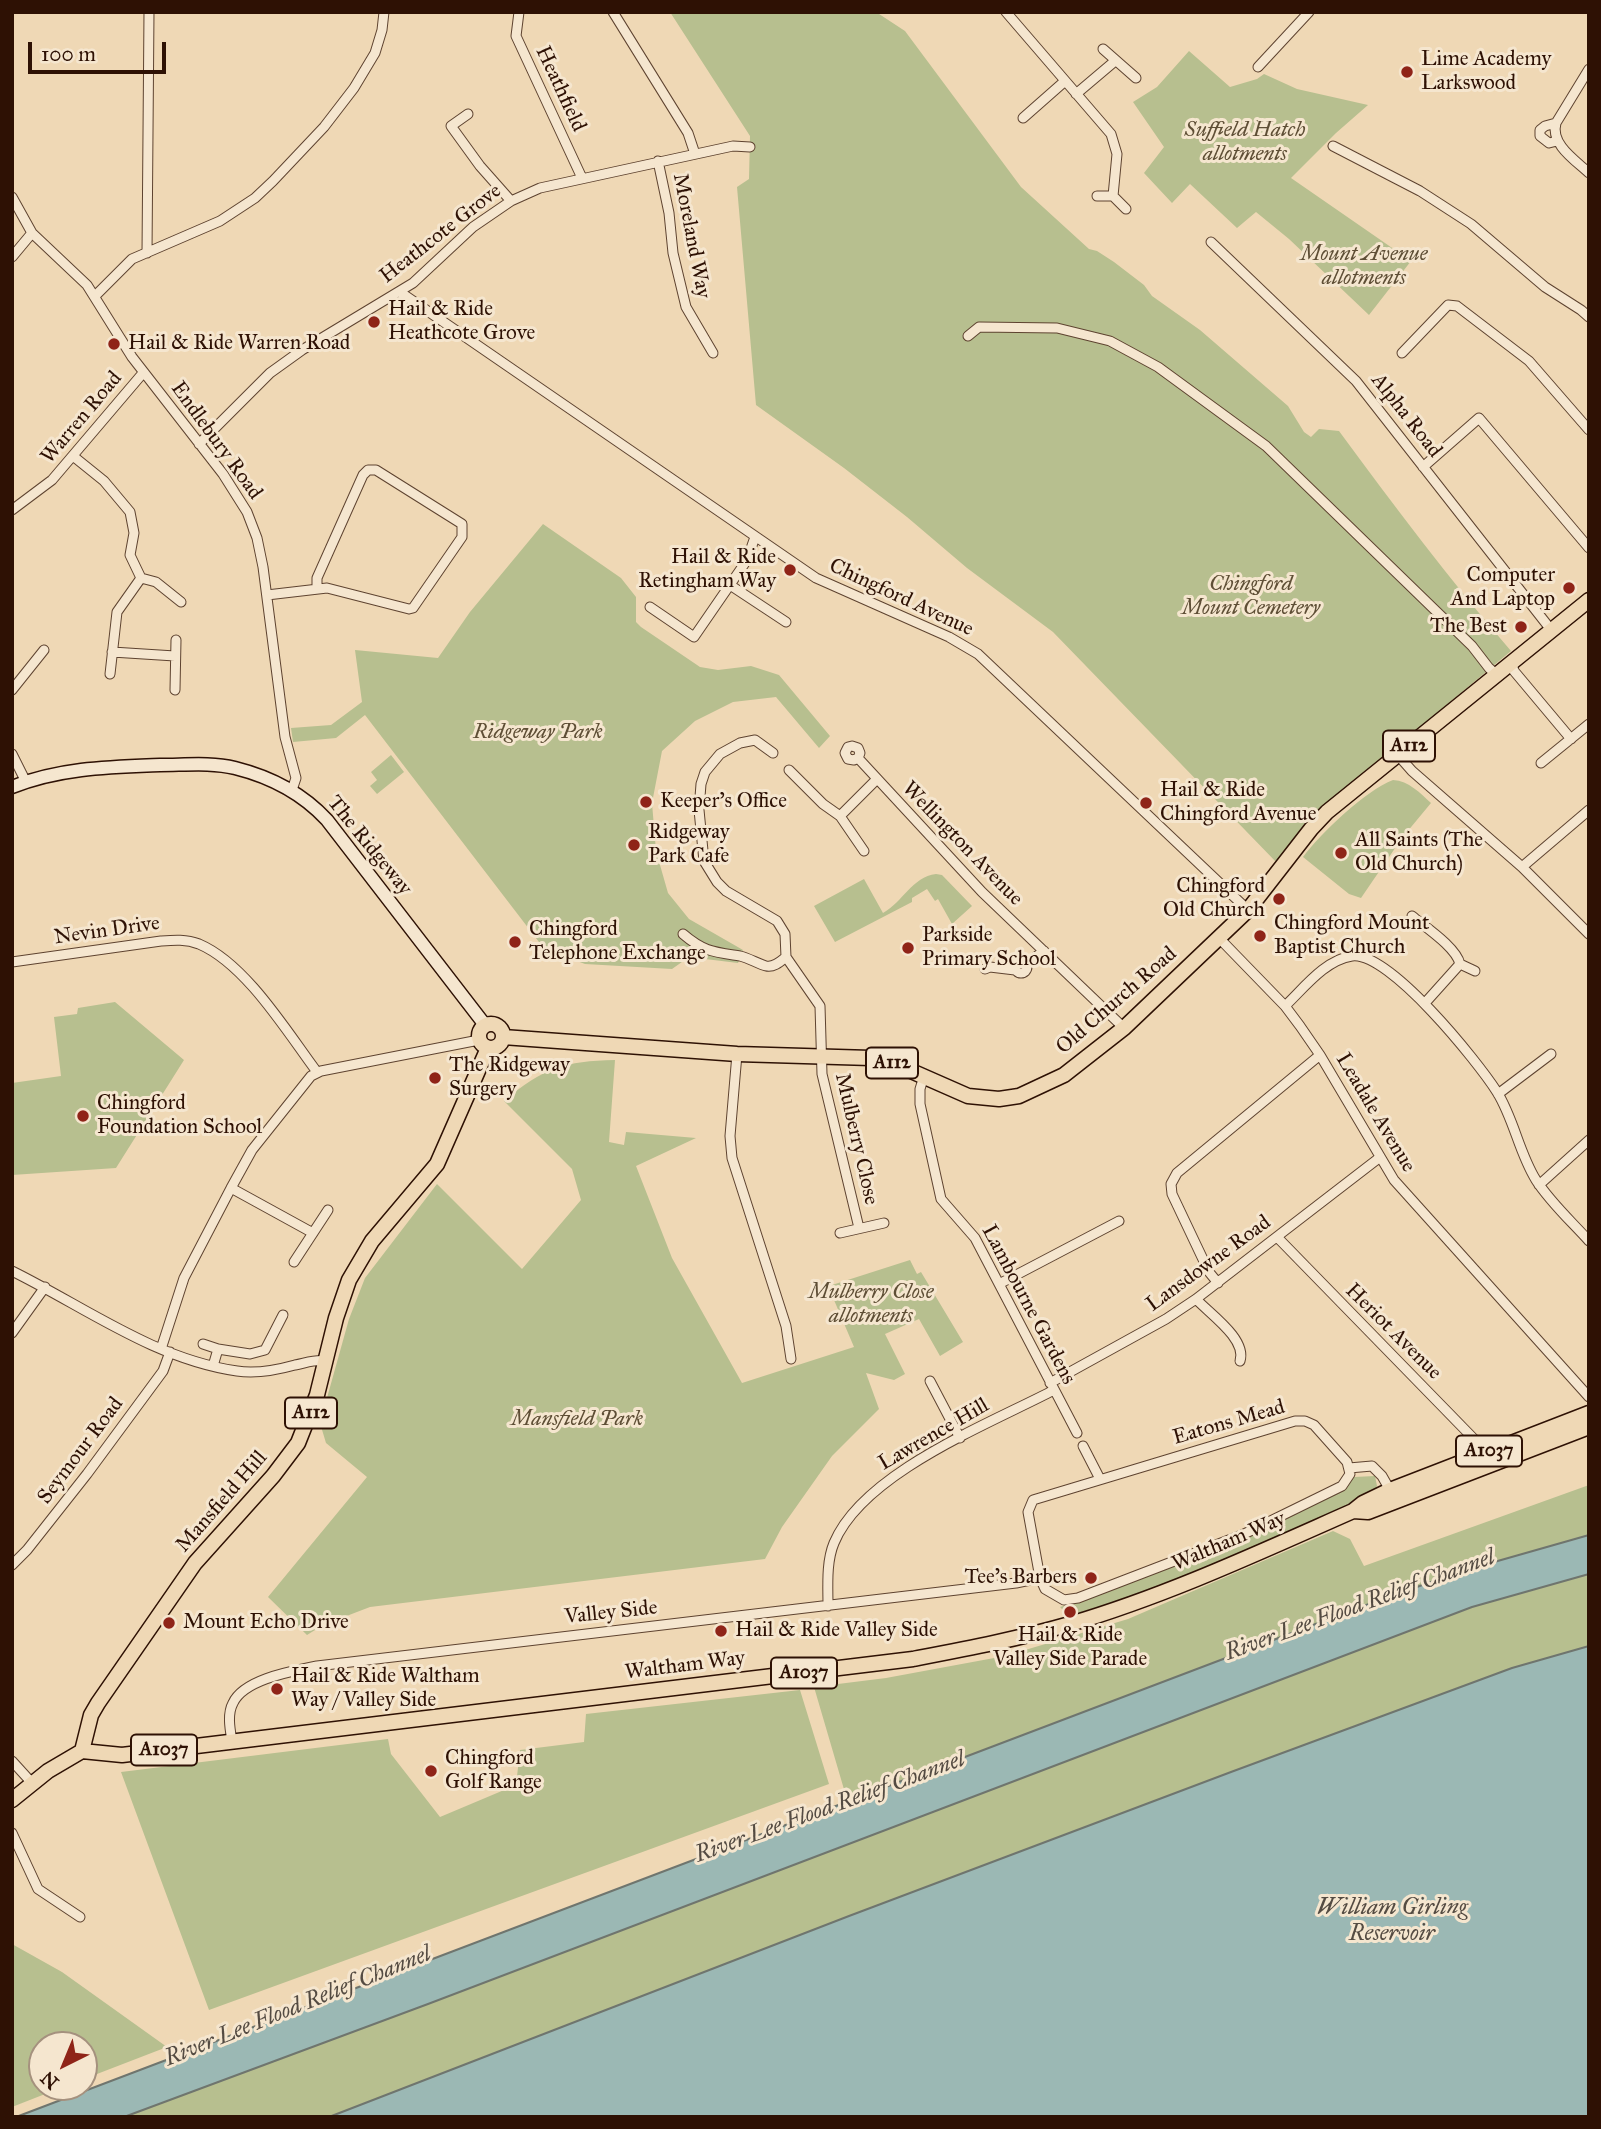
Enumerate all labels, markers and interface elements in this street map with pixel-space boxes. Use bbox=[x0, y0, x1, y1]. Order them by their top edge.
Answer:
scale bar bbox=[32, 28, 170, 72]
text: 100 m bbox=[41, 41, 96, 67]
street label: Heathfield bbox=[529, 42, 591, 136]
place label: Lime Academy Larkswood bbox=[1421, 47, 1551, 97]
marker: Lime Academy Larkswood bbox=[1399, 64, 1415, 80]
park label: Suffield Hatch allotments bbox=[1185, 118, 1305, 168]
street label: Moreland Way bbox=[667, 171, 715, 301]
street label: Heathcote Grove bbox=[375, 179, 507, 289]
park label: Mount Avenue allotments bbox=[1300, 242, 1428, 292]
place label: Hail & Ride Heathcote Grove bbox=[388, 297, 535, 347]
marker: Hail & Ride Heathcote Grove bbox=[366, 314, 382, 330]
place label: Hail & Ride Warren Road bbox=[128, 331, 350, 357]
marker: Hail & Ride Warren Road bbox=[106, 336, 122, 352]
street label: Warren Road bbox=[36, 367, 128, 469]
street label: Alpha Road bbox=[1365, 369, 1447, 463]
street label: Endlebury Road bbox=[165, 377, 267, 505]
place label: Hail & Ride Retingham Way bbox=[638, 545, 776, 595]
street label: Chingford Avenue bbox=[825, 554, 977, 642]
marker: Hail & Ride Retingham Way bbox=[782, 562, 798, 578]
place label: Computer And Laptop bbox=[1451, 563, 1555, 613]
park label: Chingford Mount Cemetery bbox=[1182, 572, 1320, 622]
marker: Computer And Laptop bbox=[1561, 580, 1577, 596]
place label: The Best bbox=[1430, 614, 1507, 640]
marker: The Best bbox=[1513, 619, 1529, 635]
park label: Ridgeway Park bbox=[473, 720, 603, 746]
road number: A112 bbox=[1383, 730, 1435, 762]
street label: Wellington Avenue bbox=[896, 777, 1028, 911]
place label: Hail & Ride Chingford Avenue bbox=[1160, 778, 1316, 828]
place label: Keeper's Office bbox=[660, 789, 787, 815]
street label: The Ridgeway bbox=[321, 791, 417, 901]
marker: Keeper's Office bbox=[638, 794, 654, 810]
marker: Hail & Ride Chingford Avenue bbox=[1138, 795, 1154, 811]
place label: Ridgeway Park Cafe bbox=[648, 820, 730, 870]
place label: All Saints (The Old Church) bbox=[1355, 828, 1483, 878]
marker: Ridgeway Park Cafe bbox=[626, 837, 642, 853]
marker: All Saints (The Old Church) bbox=[1333, 845, 1349, 861]
place label: Chingford Old Church bbox=[1163, 874, 1265, 924]
marker: Chingford Old Church bbox=[1271, 891, 1287, 907]
street label: Nevin Drive bbox=[53, 911, 161, 951]
place label: Chingford Mount Baptist Church bbox=[1274, 911, 1429, 961]
place label: Chingford Telephone Exchange bbox=[529, 917, 706, 967]
place label: Parkside Primary School bbox=[922, 923, 1056, 973]
marker: Chingford Mount Baptist Church bbox=[1252, 928, 1268, 944]
marker: Chingford Telephone Exchange bbox=[507, 934, 523, 950]
marker: Parkside Primary School bbox=[900, 940, 916, 956]
street label: Old Church Road bbox=[1052, 942, 1182, 1060]
road number: A112 bbox=[866, 1048, 918, 1078]
street label: Leadale Avenue bbox=[1330, 1049, 1420, 1177]
place label: The Ridgeway Surgery bbox=[449, 1053, 570, 1103]
marker: The Ridgeway Surgery bbox=[427, 1070, 443, 1086]
street label: Mulberry Close bbox=[829, 1071, 883, 1207]
place label: Chingford Foundation School bbox=[97, 1091, 262, 1141]
marker: Chingford Foundation School bbox=[75, 1108, 91, 1124]
street label: Lansdowne Road bbox=[1142, 1210, 1276, 1318]
street label: Lambourne Gardens bbox=[975, 1221, 1081, 1389]
street label: Heriot Avenue bbox=[1340, 1279, 1446, 1385]
park label: Mulberry Close allotments bbox=[809, 1280, 933, 1330]
street label: Seymour Road bbox=[33, 1393, 129, 1509]
street label: Lawrence Hill bbox=[874, 1393, 994, 1477]
street label: Eatons Mead bbox=[1170, 1395, 1288, 1451]
road number: A112 bbox=[285, 1398, 337, 1428]
park label: Mansfield Park bbox=[511, 1407, 643, 1433]
road number: A1037 bbox=[1456, 1436, 1522, 1466]
street label: Mansfield Hill bbox=[171, 1446, 273, 1558]
street label: Waltham Way bbox=[1168, 1507, 1290, 1577]
water label: River Lee Flood Relief Channel bbox=[1221, 1544, 1499, 1668]
place label: Tee’s Barbers bbox=[964, 1565, 1077, 1591]
marker: Tee’s Barbers bbox=[1083, 1570, 1099, 1586]
street label: Valley Side bbox=[563, 1596, 659, 1630]
marker: Hail & Ride Valley Side Parade bbox=[1062, 1604, 1078, 1620]
place label: Mount Echo Drive bbox=[183, 1610, 349, 1636]
marker: Mount Echo Drive bbox=[161, 1615, 177, 1631]
place label: Hail & Ride Valley Side bbox=[735, 1618, 938, 1644]
marker: Hail & Ride Valley Side bbox=[713, 1623, 729, 1639]
place label: Hail & Ride Valley Side Parade bbox=[993, 1623, 1147, 1673]
street label: Waltham Way bbox=[623, 1646, 747, 1686]
road number: A1037 bbox=[771, 1658, 837, 1688]
place label: Hail & Ride Waltham Way / Valley Side bbox=[291, 1664, 480, 1714]
marker: Hail & Ride Waltham Way / Valley Side bbox=[269, 1681, 285, 1697]
road number: A1037 bbox=[131, 1734, 197, 1766]
place label: Chingford Golf Range bbox=[445, 1746, 542, 1796]
water label: River Lee Flood Relief Channel bbox=[691, 1746, 969, 1870]
marker: Chingford Golf Range bbox=[423, 1763, 439, 1779]
water label: William Girling Reservoir bbox=[1317, 1894, 1467, 1948]
water label: River Lee Flood Relief Channel bbox=[161, 1941, 435, 2073]
north arrow bbox=[28, 2031, 98, 2101]
text: N bbox=[36, 2066, 63, 2094]

